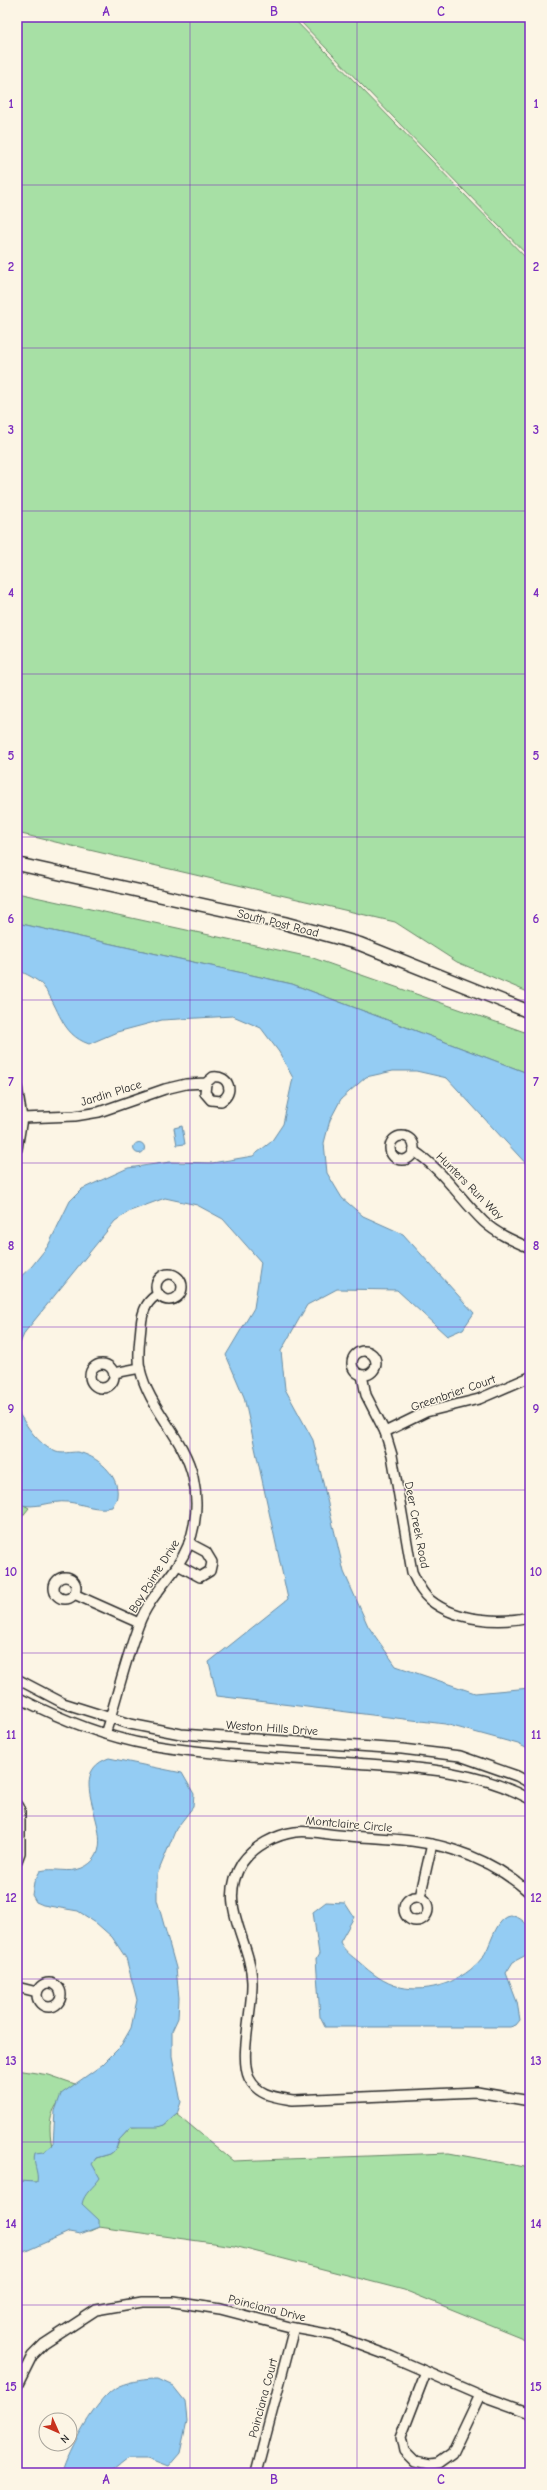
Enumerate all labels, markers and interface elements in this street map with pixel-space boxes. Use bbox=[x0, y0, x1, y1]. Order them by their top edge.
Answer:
text: A bbox=[102, 4, 110, 19]
text: B bbox=[270, 4, 278, 19]
text: C bbox=[437, 4, 445, 19]
text: 1 bbox=[8, 96, 14, 111]
text: 1 bbox=[533, 96, 539, 111]
text: 2 bbox=[8, 259, 14, 274]
text: 2 bbox=[533, 259, 539, 274]
text: 3 bbox=[8, 422, 14, 437]
text: 3 bbox=[533, 422, 539, 437]
text: 4 bbox=[8, 585, 14, 600]
text: 4 bbox=[533, 585, 539, 600]
text: 5 bbox=[8, 748, 15, 763]
text: 5 bbox=[533, 748, 540, 763]
street label: South Post Road bbox=[236, 906, 320, 940]
text: 6 bbox=[8, 911, 15, 926]
text: 6 bbox=[533, 911, 540, 926]
text: 7 bbox=[8, 1074, 14, 1089]
text: 7 bbox=[533, 1074, 539, 1089]
street label: Jardin Place bbox=[79, 1077, 143, 1109]
street label: Hunters Run Way bbox=[433, 1149, 507, 1223]
text: 8 bbox=[8, 1238, 14, 1253]
text: 8 bbox=[533, 1238, 539, 1253]
street label: Greenbrier Court bbox=[409, 1372, 498, 1414]
text: 9 bbox=[8, 1401, 15, 1416]
text: 9 bbox=[533, 1401, 540, 1416]
street label: Deer Creek Road bbox=[402, 1480, 432, 1570]
street label: Bay Pointe Drive bbox=[126, 1537, 182, 1615]
text: 10 bbox=[5, 1564, 17, 1579]
text: 10 bbox=[530, 1564, 542, 1579]
street label: Weston Hills Drive bbox=[226, 1718, 318, 1738]
text: 11 bbox=[6, 1727, 16, 1742]
text: 11 bbox=[531, 1727, 541, 1742]
street label: Montclaire Circle bbox=[305, 1813, 393, 1835]
text: 12 bbox=[5, 1890, 17, 1905]
text: 12 bbox=[530, 1890, 542, 1905]
text: 13 bbox=[5, 2053, 17, 2068]
text: 13 bbox=[530, 2053, 542, 2068]
text: 14 bbox=[5, 2216, 17, 2231]
text: 14 bbox=[530, 2216, 542, 2231]
street label: Poinciana Drive bbox=[227, 2292, 307, 2324]
street label: Poinciana Court bbox=[246, 2356, 280, 2439]
text: 15 bbox=[5, 2379, 17, 2394]
text: 15 bbox=[530, 2379, 542, 2394]
north arrow bbox=[38, 2412, 78, 2452]
text: N bbox=[58, 2432, 72, 2446]
text: A bbox=[102, 2472, 110, 2487]
text: B bbox=[270, 2472, 278, 2487]
text: C bbox=[437, 2472, 445, 2487]

